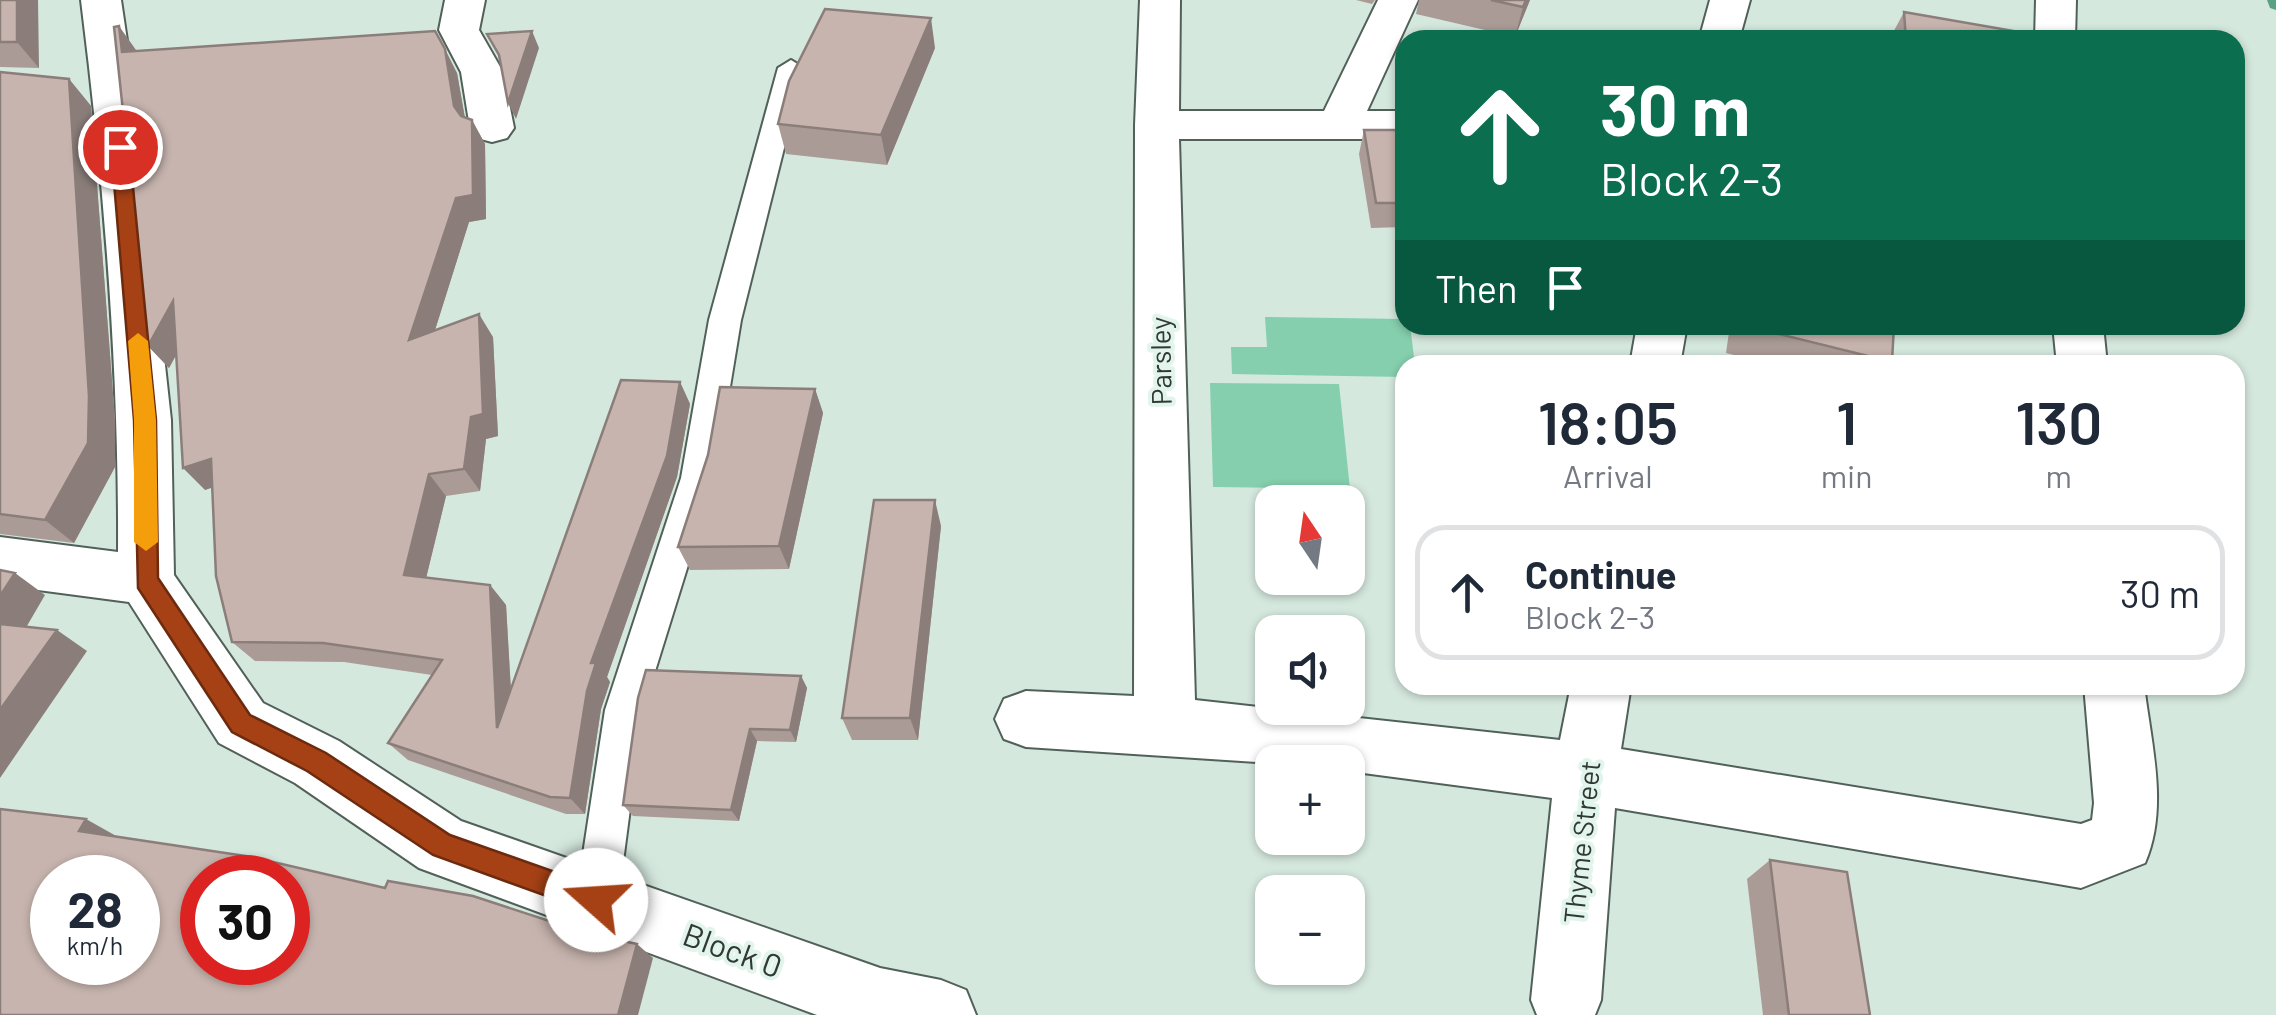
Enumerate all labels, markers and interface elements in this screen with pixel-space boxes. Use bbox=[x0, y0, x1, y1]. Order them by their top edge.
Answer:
text: 30 m bbox=[1600, 66, 1750, 150]
icon: ahead bbox=[1435, 70, 1565, 200]
pin bbox=[78, 105, 163, 190]
icon: arrive bbox=[93, 120, 148, 175]
text: Block 2-3 bbox=[1600, 151, 1783, 205]
icon: arrive bbox=[1538, 260, 1593, 315]
text: Then bbox=[1435, 265, 1518, 311]
street label: Parsley bbox=[1142, 316, 1178, 405]
text: 18:05 bbox=[1538, 385, 1678, 457]
text: 1 bbox=[1836, 385, 1857, 457]
text: 130 bbox=[2015, 385, 2102, 457]
text: Arrival bbox=[1563, 456, 1653, 494]
text: min bbox=[1821, 456, 1873, 494]
text: m bbox=[2046, 456, 2072, 494]
north arrow bbox=[1255, 485, 1365, 595]
map controls bbox=[1255, 485, 1365, 985]
text: Continue bbox=[1525, 551, 1676, 597]
icon: ahead bbox=[1440, 565, 1495, 620]
text: 30 m bbox=[2120, 570, 2200, 616]
text: Block 2-3 bbox=[1525, 597, 1655, 635]
button: sound bbox=[1255, 615, 1365, 725]
button: + bbox=[1255, 745, 1365, 855]
street label: Thyme Street bbox=[1556, 759, 1606, 925]
position arrow bbox=[544, 848, 648, 952]
speed limit sign: 30 bbox=[180, 855, 310, 985]
button: − bbox=[1255, 875, 1365, 985]
text: 28 bbox=[67, 878, 123, 938]
street label: Block 0 bbox=[679, 914, 787, 984]
text: km/h bbox=[67, 930, 123, 960]

